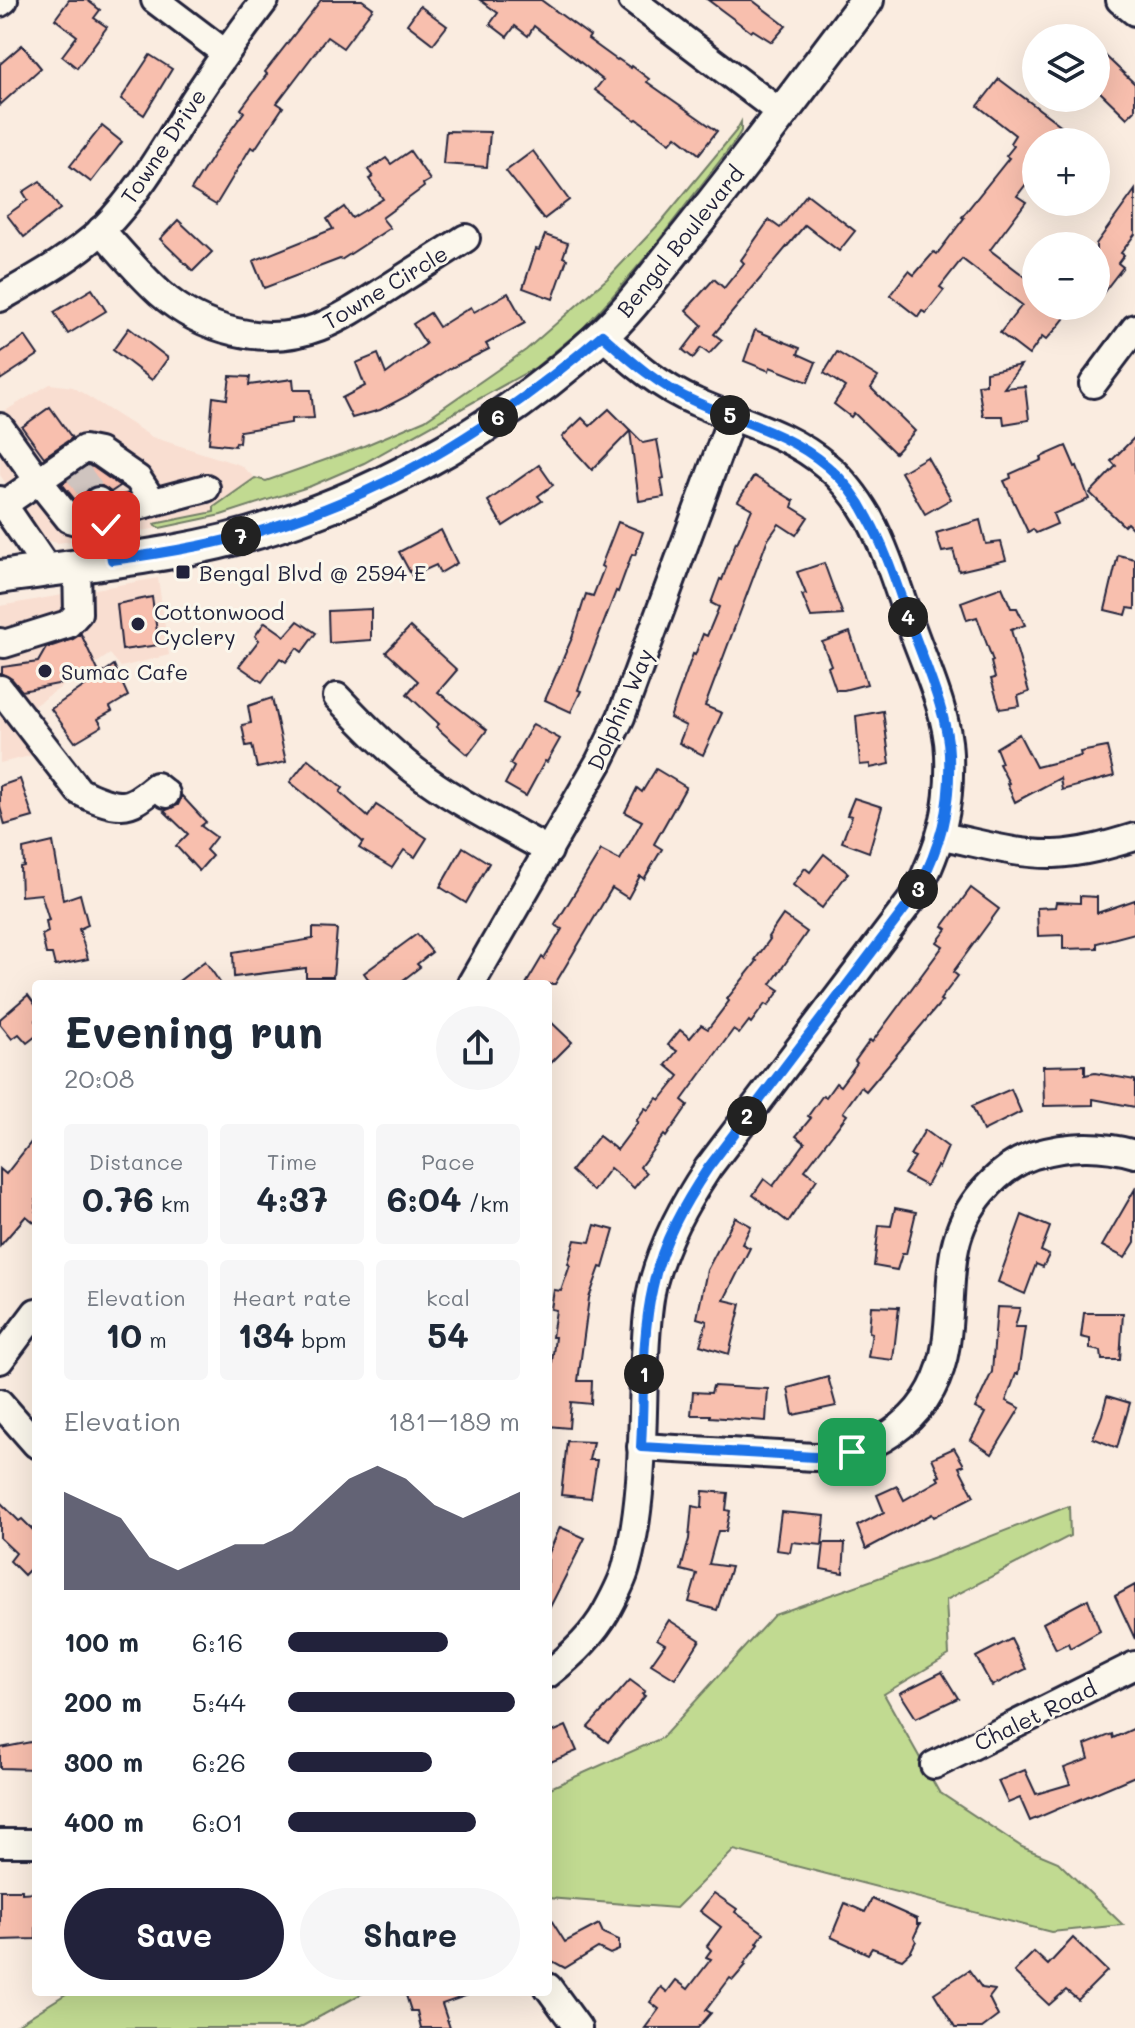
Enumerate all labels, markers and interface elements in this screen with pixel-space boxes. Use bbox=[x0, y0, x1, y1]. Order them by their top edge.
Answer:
map controls bbox=[1022, 24, 1110, 320]
button: layers bbox=[1022, 24, 1110, 112]
street label: Towne Drive bbox=[114, 83, 212, 209]
button: + bbox=[1022, 128, 1110, 216]
street label: Bengal Boulevard bbox=[610, 159, 750, 323]
button: − bbox=[1022, 232, 1110, 320]
street label: Towne Circle bbox=[317, 238, 453, 336]
pin: 5 bbox=[710, 395, 750, 435]
pin: 6 bbox=[478, 397, 518, 437]
text: 5 bbox=[724, 400, 736, 429]
text: 6 bbox=[491, 402, 505, 431]
pin bbox=[72, 491, 140, 559]
icon: check bbox=[84, 503, 128, 547]
pin: 7 bbox=[221, 516, 261, 556]
text: 7 bbox=[235, 521, 247, 550]
place label: Bengal Blvd @ 2594 E bbox=[199, 558, 426, 587]
marker: Bengal Blvd @ 2594 E bbox=[174, 563, 192, 581]
place label: Cottonwood Cyclery bbox=[154, 597, 285, 651]
pin: 4 bbox=[888, 597, 928, 637]
text: 4 bbox=[901, 602, 915, 631]
marker: Cottonwood Cyclery bbox=[129, 615, 147, 633]
street label: Dolphin Way bbox=[580, 644, 660, 774]
place label: Sumac Cafe bbox=[61, 657, 188, 686]
marker: Sumac Cafe bbox=[36, 662, 54, 680]
pin: 3 bbox=[898, 869, 938, 909]
text: 3 bbox=[911, 874, 925, 903]
text: Evening run bbox=[64, 1002, 323, 1059]
button: share bbox=[436, 1006, 520, 1090]
text: 20:08 bbox=[64, 1061, 134, 1095]
pin: 2 bbox=[727, 1096, 767, 1136]
text: 2 bbox=[741, 1101, 753, 1130]
text: Distance bbox=[89, 1147, 183, 1176]
text: Time bbox=[267, 1147, 317, 1176]
text: Pace bbox=[421, 1147, 475, 1176]
text: 0.76 bbox=[82, 1176, 154, 1221]
text: 4:37 bbox=[256, 1176, 328, 1221]
text: 6:04 bbox=[387, 1176, 461, 1221]
text: km bbox=[154, 1189, 190, 1218]
text: /km bbox=[461, 1189, 509, 1218]
text: Elevation bbox=[87, 1283, 185, 1312]
text: Heart rate bbox=[233, 1283, 351, 1312]
text: kcal bbox=[426, 1283, 470, 1312]
text: 10 bbox=[105, 1312, 142, 1357]
text: 134 bbox=[237, 1312, 294, 1357]
text: 54 bbox=[427, 1312, 469, 1357]
text: m bbox=[142, 1325, 167, 1354]
text: bpm bbox=[294, 1325, 347, 1354]
pin: 1 bbox=[624, 1354, 664, 1394]
text: 1 bbox=[639, 1359, 649, 1388]
text: Elevation bbox=[64, 1404, 181, 1438]
text: 181–189 m bbox=[388, 1404, 520, 1438]
pin bbox=[818, 1418, 886, 1486]
icon: arrive bbox=[830, 1430, 874, 1474]
text: 100 m bbox=[64, 1625, 139, 1659]
text: 6:16 bbox=[192, 1625, 243, 1659]
street label: Chalet Road bbox=[969, 1673, 1101, 1757]
text: 200 m bbox=[64, 1685, 142, 1719]
text: 5:44 bbox=[192, 1685, 246, 1719]
text: 300 m bbox=[64, 1745, 143, 1779]
text: 6:26 bbox=[192, 1745, 246, 1779]
text: 400 m bbox=[64, 1805, 144, 1839]
text: 6:01 bbox=[192, 1805, 243, 1839]
button: Save bbox=[64, 1888, 284, 1980]
button: Share bbox=[300, 1888, 520, 1980]

